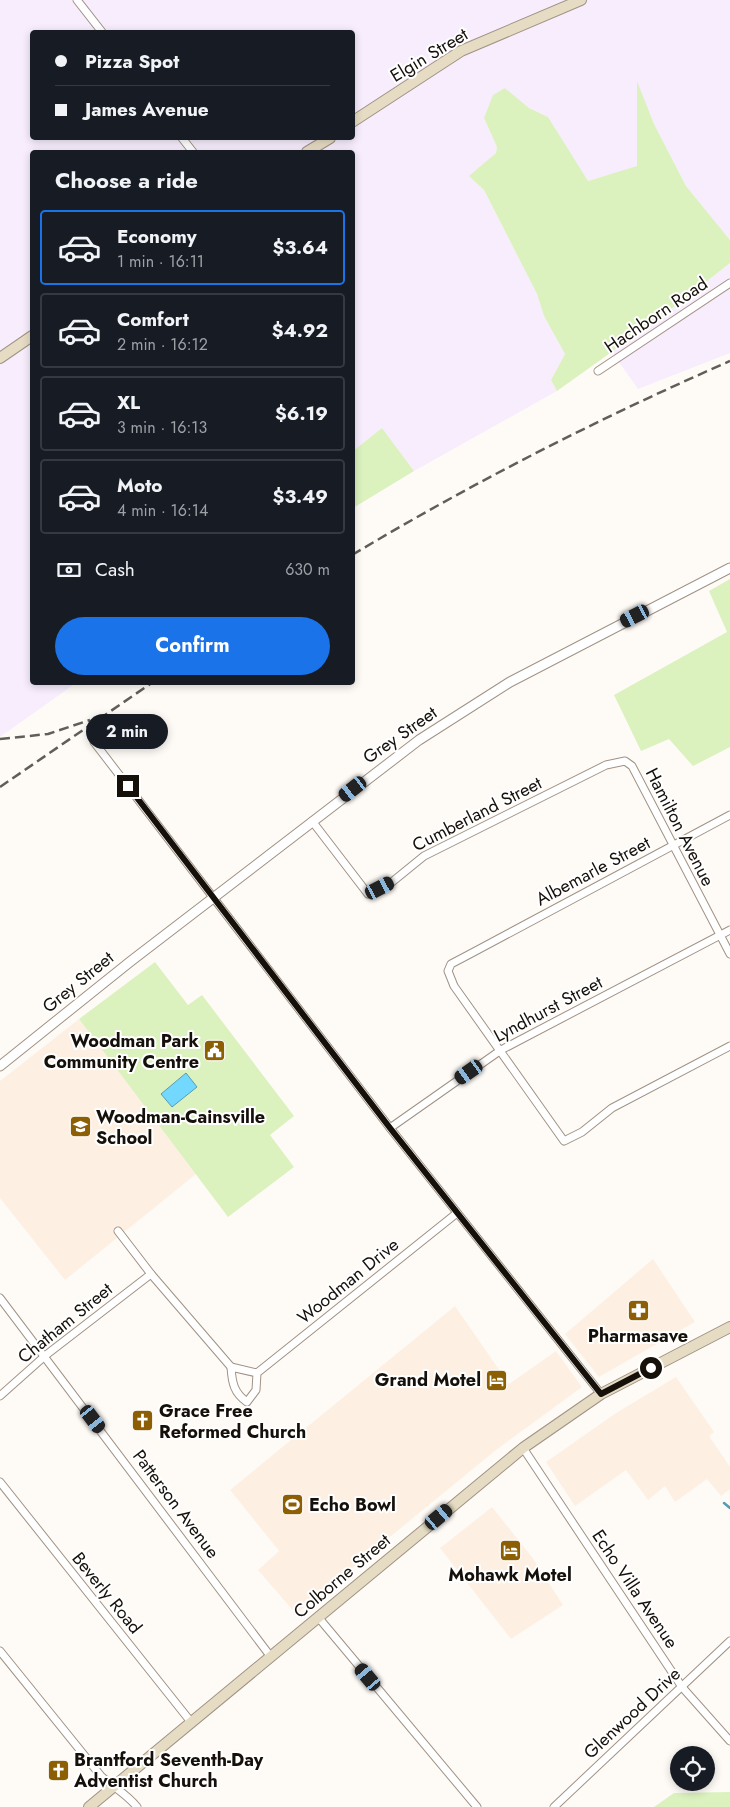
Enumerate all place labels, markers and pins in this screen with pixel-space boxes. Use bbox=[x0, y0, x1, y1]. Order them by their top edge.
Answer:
place label: Woodman Park Community Centre bbox=[44, 1028, 200, 1075]
public building icon: Woodman Park Community Centre bbox=[203, 1039, 227, 1063]
place label: Woodman-Cainsville School bbox=[96, 1104, 265, 1151]
school or university icon: Woodman-Cainsville School bbox=[68, 1115, 92, 1139]
pharmacy icon: Pharmasave bbox=[626, 1299, 650, 1323]
place label: Pharmasave bbox=[588, 1323, 688, 1349]
place label: Grand Motel bbox=[375, 1367, 481, 1393]
hotel icon: Grand Motel bbox=[485, 1368, 509, 1392]
place label: Grace Free Reformed Church bbox=[159, 1398, 306, 1445]
church icon: Grace Free Reformed Church bbox=[131, 1409, 155, 1433]
place label: Echo Bowl bbox=[309, 1492, 396, 1518]
sports icon: Echo Bowl bbox=[281, 1493, 305, 1517]
hotel icon: Mohawk Motel bbox=[498, 1538, 522, 1562]
place label: Mohawk Motel bbox=[448, 1562, 572, 1588]
place label: Brantford Seventh-Day Adventist Church bbox=[73, 1747, 264, 1794]
church icon: Brantford Seventh-Day Adventist Church bbox=[46, 1758, 70, 1782]

